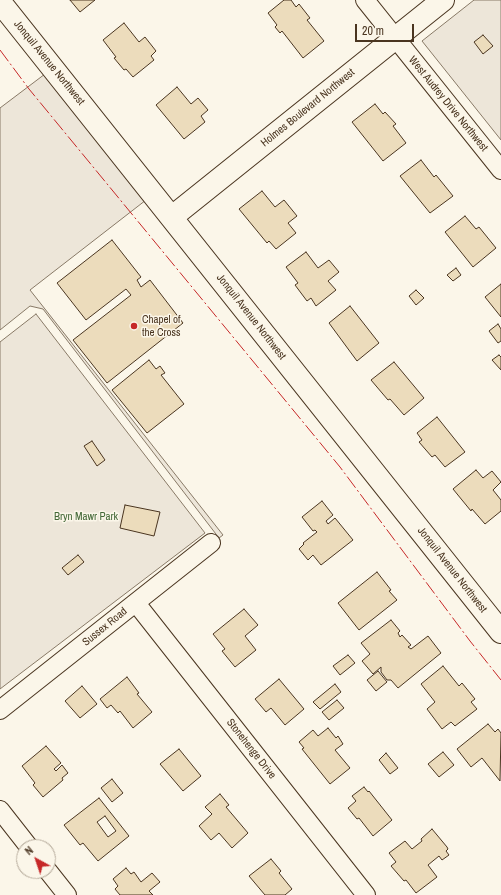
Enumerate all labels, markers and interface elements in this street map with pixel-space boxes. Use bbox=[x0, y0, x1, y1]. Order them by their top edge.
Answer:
scale bar bbox=[357, 16, 416, 42]
street label: Jonquil Avenue Northwest bbox=[11, 18, 87, 108]
text: 20 m bbox=[362, 23, 384, 39]
street label: West Audrey Drive Northwest bbox=[406, 54, 490, 154]
street label: Holmes Boulevard Northwest bbox=[258, 66, 358, 150]
street label: Jonquil Avenue Northwest bbox=[213, 272, 289, 362]
place label: Chapel of the Cross bbox=[142, 313, 181, 339]
marker: Chapel of the Cross bbox=[129, 321, 139, 331]
park label: Bryn Mawr Park bbox=[54, 510, 118, 524]
street label: Jonquil Avenue Northwest bbox=[414, 525, 490, 615]
street label: Sussex Road bbox=[80, 605, 130, 649]
street label: Stonehenge Drive bbox=[223, 716, 279, 782]
north arrow bbox=[16, 839, 56, 879]
text: N bbox=[22, 843, 36, 858]

